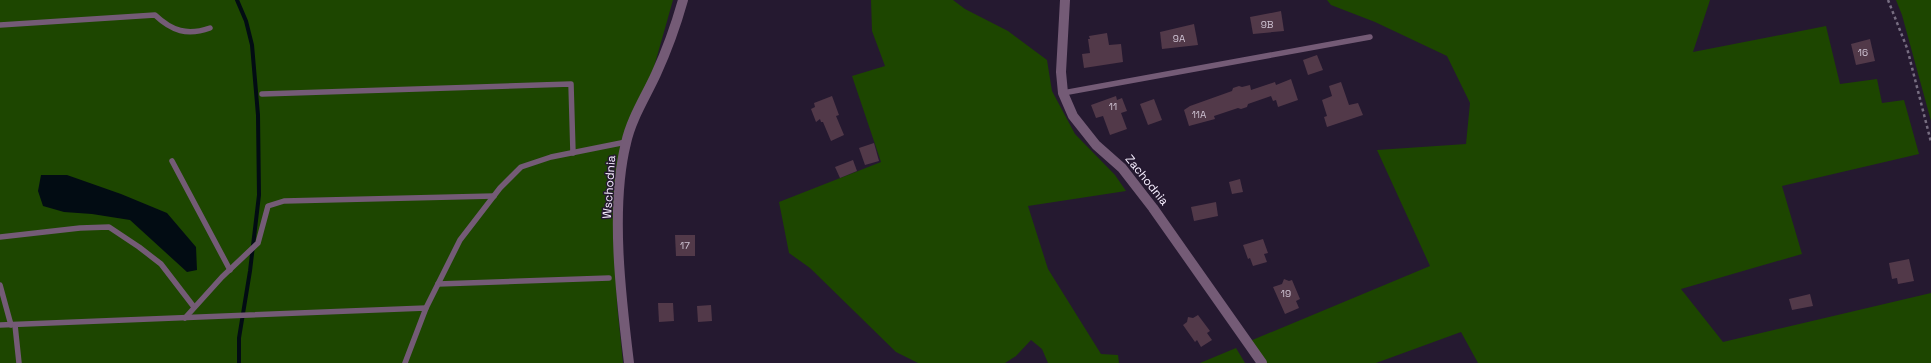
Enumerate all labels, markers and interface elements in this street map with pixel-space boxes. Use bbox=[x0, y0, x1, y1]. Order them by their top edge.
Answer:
house number: 9B bbox=[1261, 18, 1274, 31]
house number: 9A bbox=[1173, 32, 1186, 45]
house number: 16 bbox=[1858, 46, 1868, 59]
house number: 11 bbox=[1109, 100, 1117, 113]
house number: 11A bbox=[1192, 108, 1207, 121]
street label: Zachodnia bbox=[1122, 151, 1172, 209]
street label: Wschodnia bbox=[599, 155, 619, 219]
house number: 17 bbox=[680, 239, 690, 252]
house number: 19 bbox=[1281, 287, 1291, 300]

